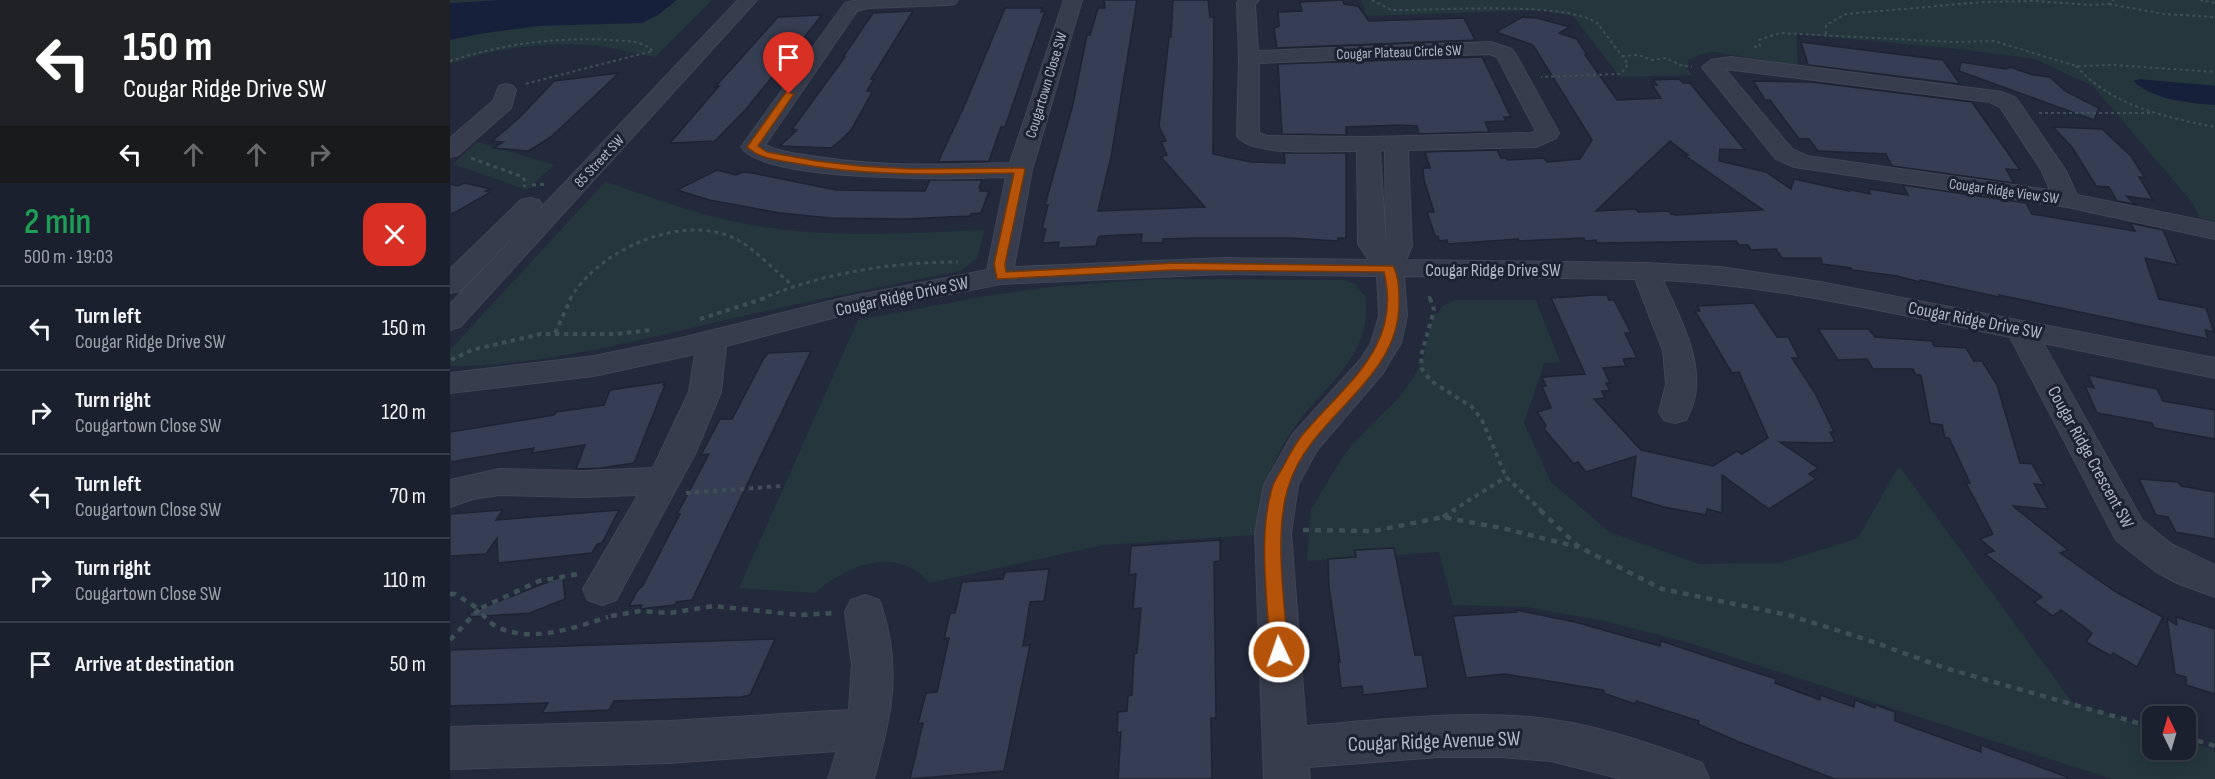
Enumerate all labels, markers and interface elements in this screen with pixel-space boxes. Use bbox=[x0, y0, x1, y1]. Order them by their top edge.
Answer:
text: 150 m bbox=[123, 22, 212, 73]
icon: left bbox=[24, 24, 102, 102]
street label: Cougartown Close SW bbox=[1021, 30, 1072, 140]
pin bbox=[763, 32, 814, 94]
icon: arrive bbox=[772, 41, 805, 74]
street label: Cougar Plateau Circle SW bbox=[1336, 41, 1462, 64]
text: Cougar Ridge Drive SW bbox=[123, 73, 326, 105]
street label: 85 Street SW bbox=[570, 131, 629, 192]
icon: left bbox=[114, 138, 147, 171]
icon: ahead bbox=[177, 138, 210, 171]
icon: ahead bbox=[240, 138, 273, 171]
icon: right bbox=[303, 138, 336, 171]
street label: Cougar Ridge View SW bbox=[1948, 174, 2060, 209]
text: 2 min bbox=[24, 201, 91, 244]
button: close bbox=[363, 203, 426, 266]
text: 500 m · 19:03 bbox=[24, 245, 113, 269]
street label: Cougar Ridge Drive SW bbox=[1425, 260, 1561, 281]
street label: Cougar Ridge Drive SW bbox=[834, 272, 971, 321]
street label: Cougar Ridge Drive SW bbox=[1906, 297, 2044, 344]
text: Turn left bbox=[75, 303, 141, 330]
icon: left bbox=[24, 312, 57, 345]
text: 150 m bbox=[382, 315, 426, 342]
text: Cougar Ridge Drive SW bbox=[75, 330, 226, 354]
street label: Cougar Ridge Crescent SW bbox=[2043, 383, 2138, 532]
text: Turn right bbox=[75, 387, 151, 414]
icon: right bbox=[24, 396, 57, 429]
text: 120 m bbox=[382, 399, 426, 426]
text: Cougartown Close SW bbox=[75, 414, 221, 438]
text: Turn left bbox=[75, 471, 141, 498]
icon: left bbox=[24, 480, 57, 513]
text: 70 m bbox=[390, 483, 426, 510]
text: Cougartown Close SW bbox=[75, 498, 221, 522]
text: Turn right bbox=[75, 555, 151, 582]
icon: right bbox=[24, 564, 57, 597]
text: 110 m bbox=[383, 567, 426, 594]
text: Cougartown Close SW bbox=[75, 582, 221, 606]
position arrow bbox=[1247, 620, 1311, 684]
icon: arrive bbox=[24, 648, 57, 681]
text: Arrive at destination bbox=[75, 651, 234, 678]
text: 50 m bbox=[390, 651, 426, 678]
north arrow bbox=[2142, 706, 2196, 760]
map controls bbox=[2142, 706, 2196, 760]
street label: Cougar Ridge Avenue SW bbox=[1347, 726, 1521, 757]

